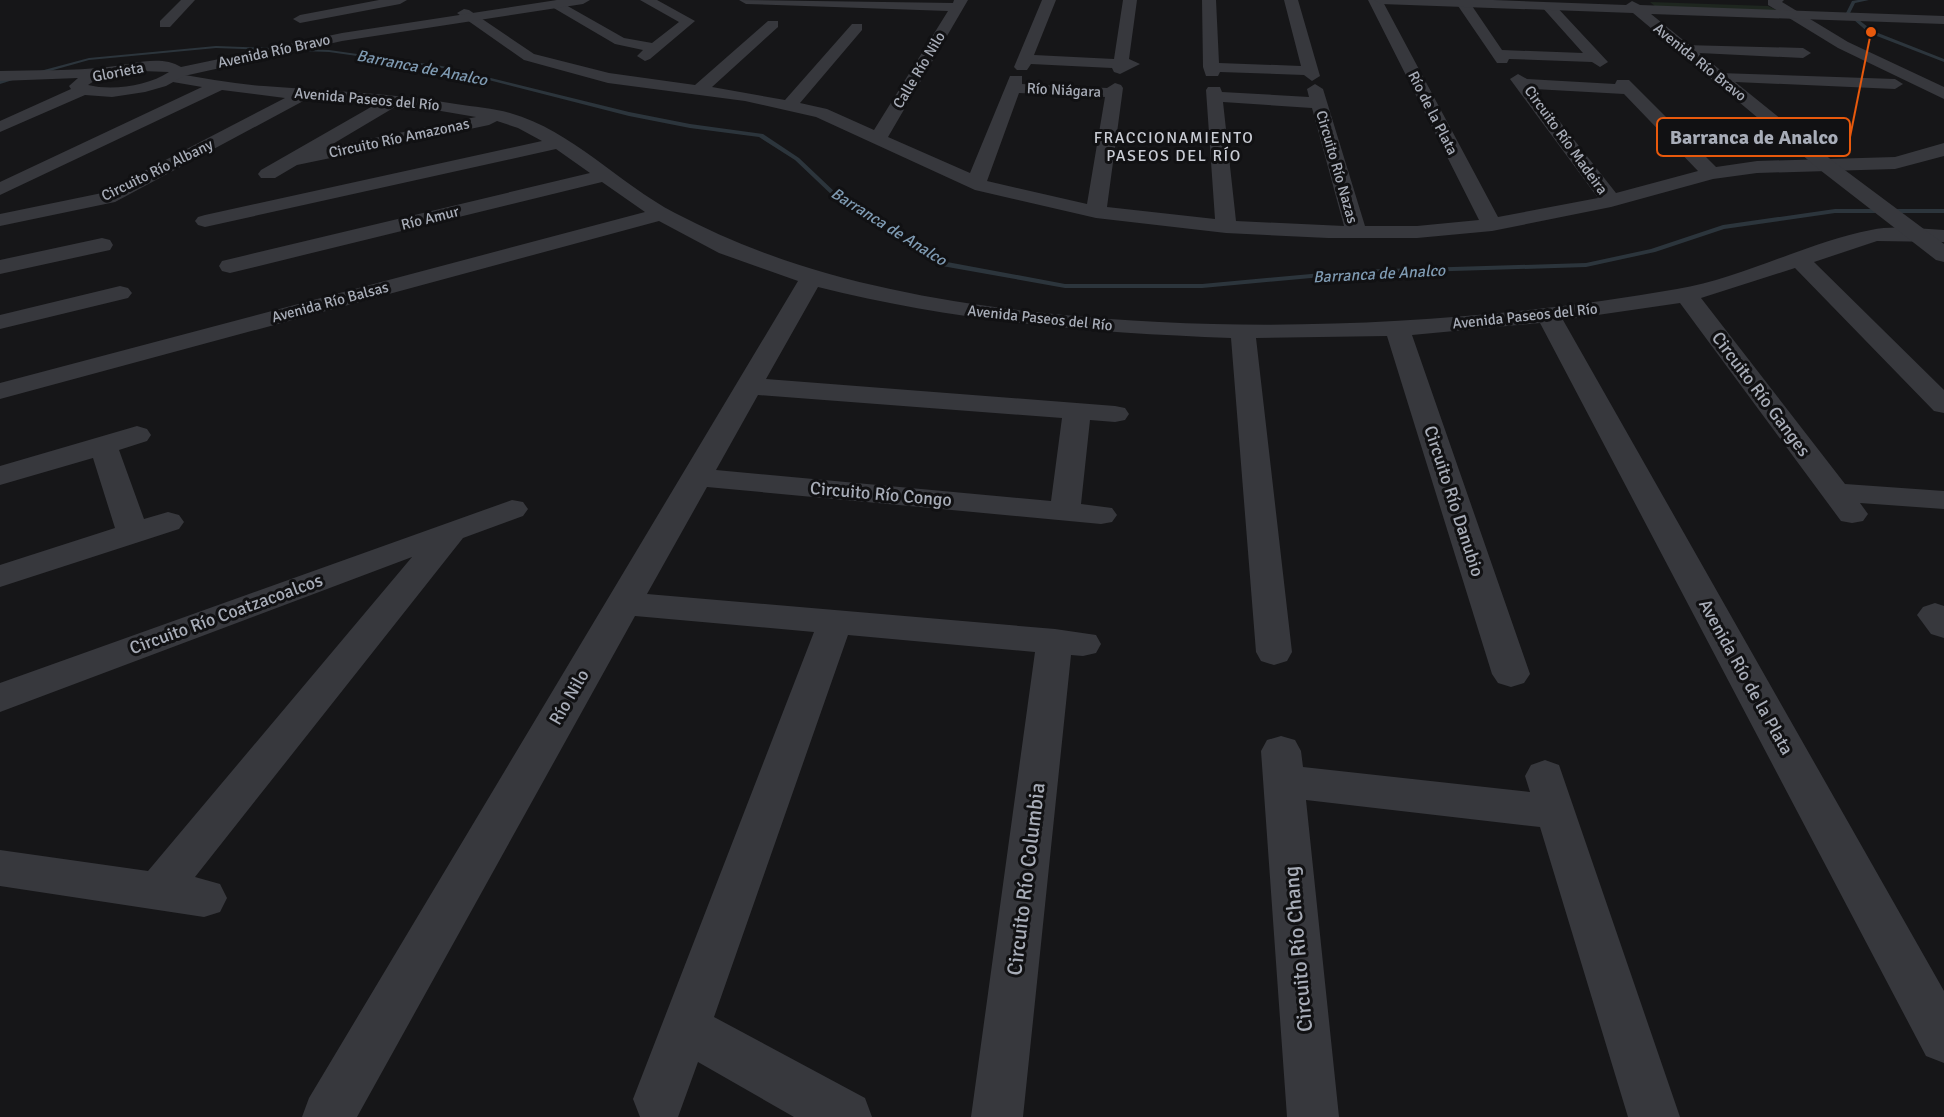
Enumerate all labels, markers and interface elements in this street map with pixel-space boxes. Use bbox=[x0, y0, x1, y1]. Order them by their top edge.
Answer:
street label: Avenida Río Bravo bbox=[1650, 19, 1750, 105]
street label: Calle Río Nilo bbox=[889, 28, 949, 112]
street label: Avenida Río Bravo bbox=[216, 30, 332, 72]
water label: Barranca de Analco bbox=[355, 46, 489, 91]
street label: Glorieta bbox=[91, 58, 145, 86]
street label: Río de la Plata bbox=[1404, 68, 1462, 158]
street label: Río Niágara bbox=[1026, 79, 1102, 101]
street label: Circuito Río Madeira bbox=[1520, 82, 1612, 198]
street label: Avenida Paseos del Río bbox=[294, 84, 441, 114]
street label: Circuito Río Nazas bbox=[1312, 108, 1362, 226]
street label: Circuito Río Amazonas bbox=[327, 114, 471, 162]
callout: Barranca de Analco bbox=[1657, 118, 1850, 156]
text: Barranca de Analco bbox=[1670, 125, 1838, 150]
district label: FRACCIONAMIENTO PASEOS DEL RÍO bbox=[1094, 128, 1254, 166]
street label: Circuito Río Albany bbox=[98, 135, 216, 205]
water label: Barranca de Analco bbox=[827, 183, 950, 271]
street label: Río Amur bbox=[399, 202, 461, 234]
water label: Barranca de Analco bbox=[1312, 261, 1446, 287]
street label: Avenida Río Balsas bbox=[270, 278, 391, 326]
street label: Avenida Paseos del Río bbox=[1452, 299, 1599, 333]
street label: Avenida Paseos del Río bbox=[967, 301, 1114, 335]
street label: Circuito Río Ganges bbox=[1707, 327, 1815, 461]
street label: Circuito Río Danubio bbox=[1419, 423, 1489, 579]
street label: Circuito Río Congo bbox=[809, 477, 953, 511]
street label: Circuito Río Coatzacoalcos bbox=[126, 569, 326, 659]
street label: Avenida Río de la Plata bbox=[1694, 595, 1798, 759]
street label: Río Nilo bbox=[544, 665, 594, 729]
street label: Circuito Río Columbia bbox=[1001, 781, 1051, 977]
street label: Circuito Río Chang bbox=[1278, 865, 1318, 1033]

